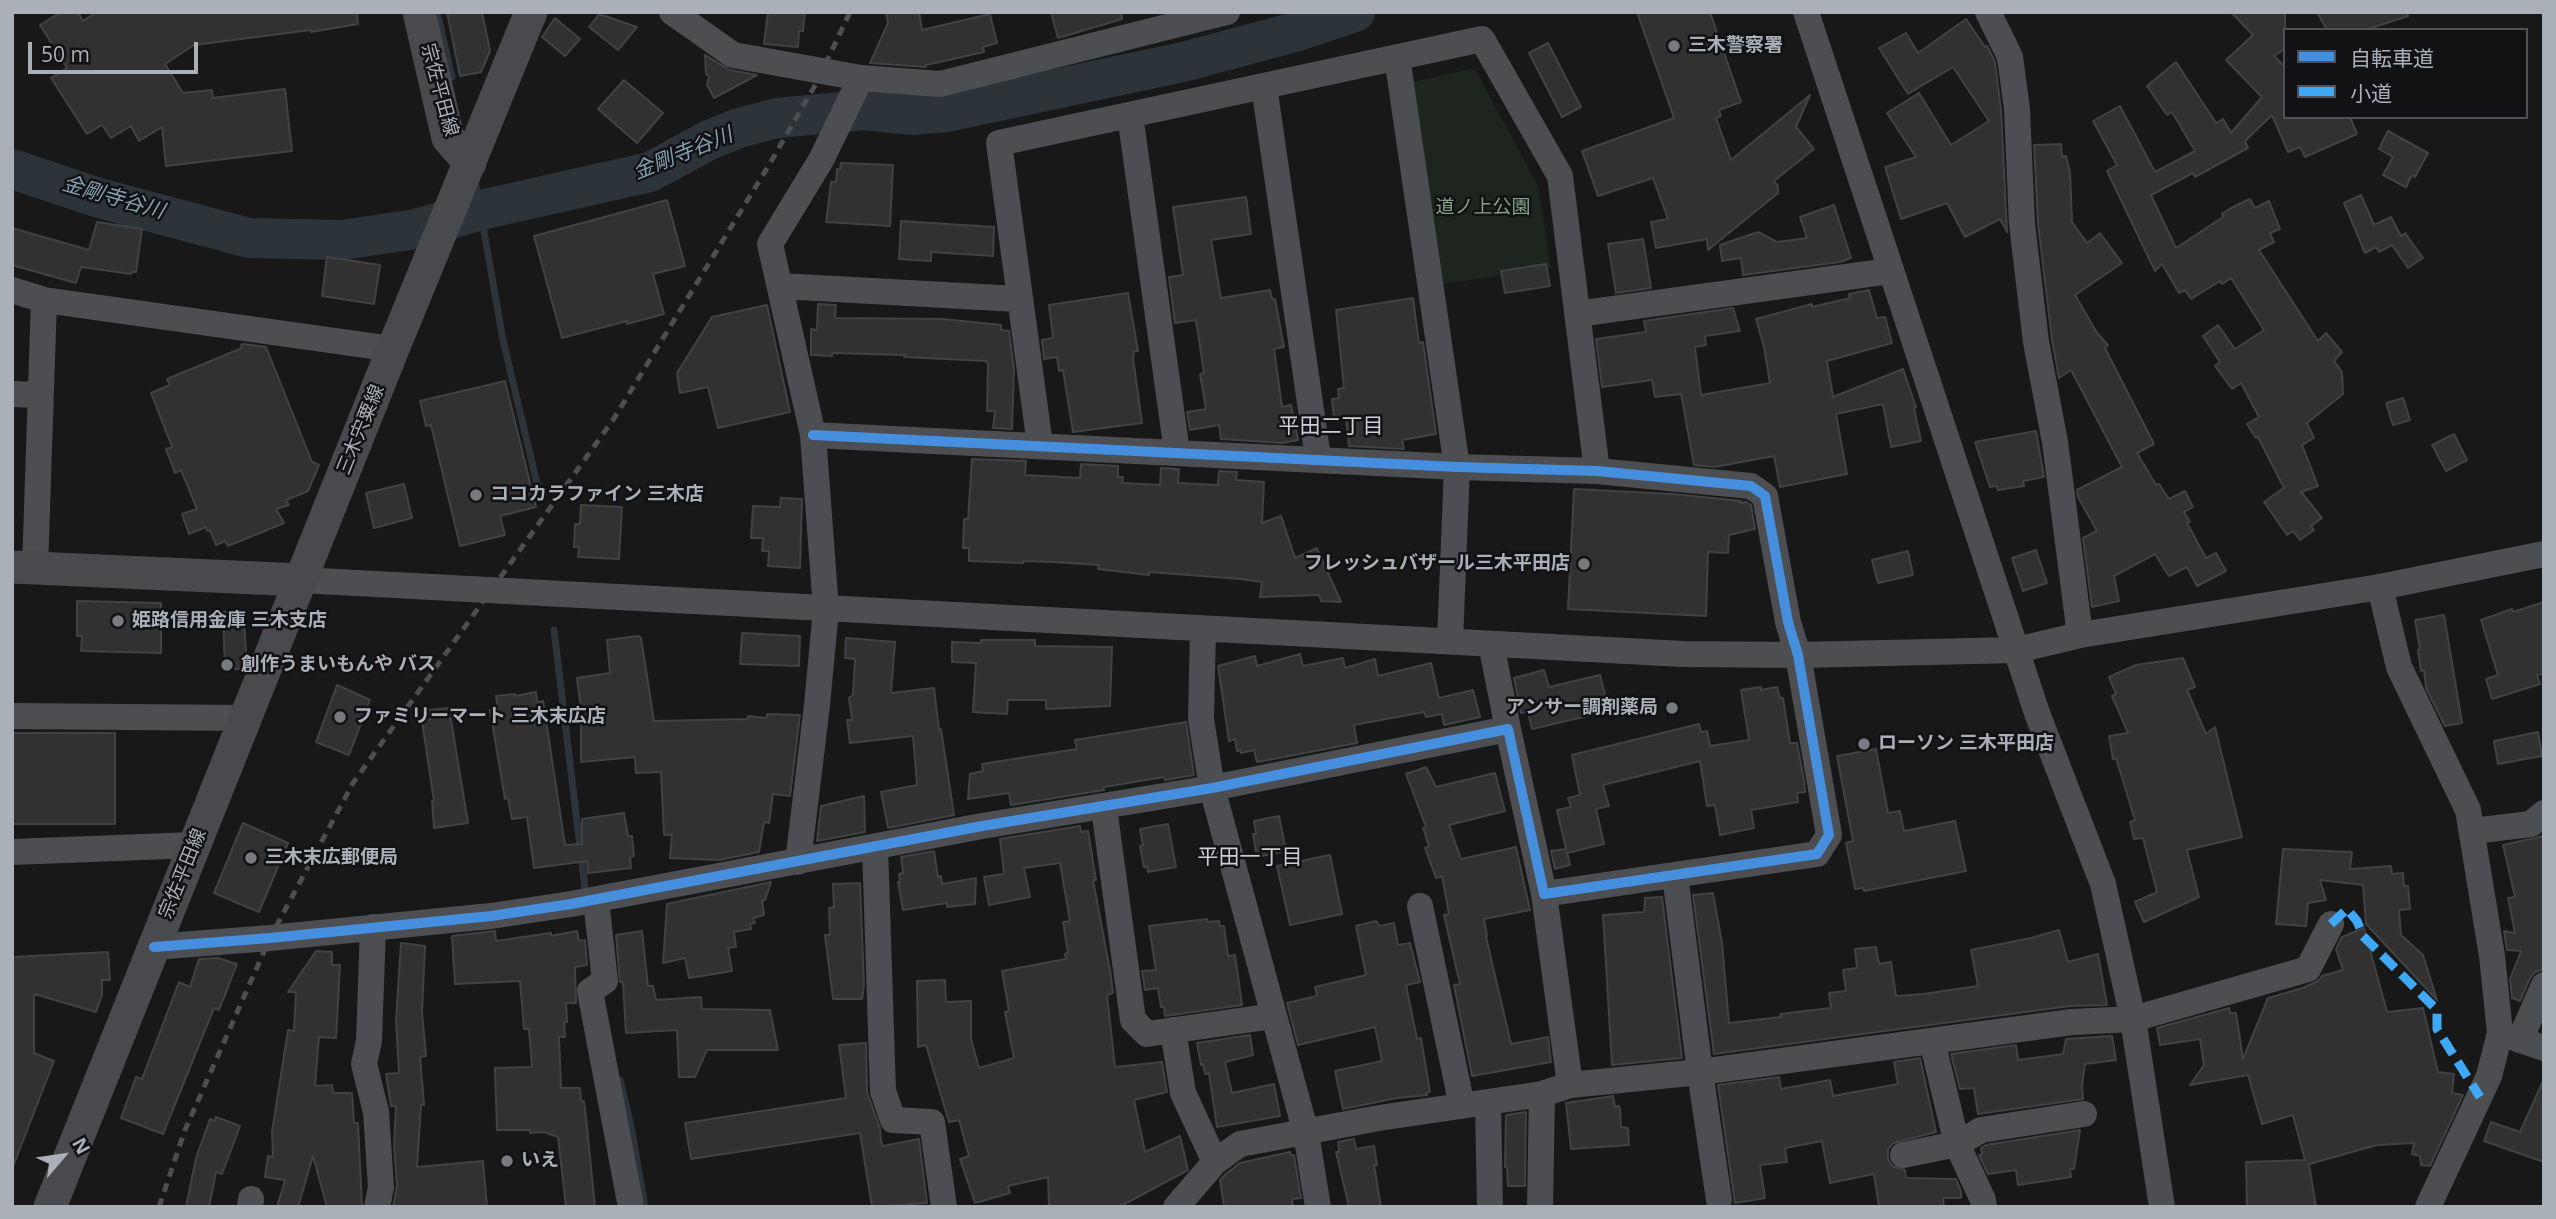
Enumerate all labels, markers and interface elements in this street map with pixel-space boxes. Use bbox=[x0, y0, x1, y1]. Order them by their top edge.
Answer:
scale bar bbox=[32, 28, 201, 72]
legend bbox=[2283, 28, 2528, 119]
place label: 三木警察署 bbox=[1688, 35, 1783, 57]
marker: 三木警察署 bbox=[1666, 38, 1682, 54]
text: 50 m bbox=[41, 40, 90, 68]
street label: 宗佐平田線 bbox=[416, 41, 462, 139]
text: 自転車道 bbox=[2350, 44, 2434, 72]
text: 小道 bbox=[2350, 79, 2392, 107]
water label: 金剛寺谷川 bbox=[630, 123, 736, 185]
water label: 金剛寺谷川 bbox=[59, 171, 167, 225]
park label: 道ノ上公園 bbox=[1436, 197, 1530, 219]
street label: 三木宍粟線 bbox=[333, 382, 389, 478]
district label: 平田二丁目 bbox=[1279, 414, 1383, 440]
place label: ココカラファイン 三木店 bbox=[490, 484, 704, 506]
marker: ココカラファイン 三木店 bbox=[468, 487, 484, 503]
place label: フレッシュバザール三木平田店 bbox=[1304, 553, 1570, 575]
marker: フレッシュバザール三木平田店 bbox=[1576, 556, 1592, 572]
place label: 姫路信用金庫 三木支店 bbox=[132, 610, 327, 632]
marker: 姫路信用金庫 三木支店 bbox=[110, 613, 126, 629]
place label: 創作うまいもんや バス bbox=[241, 654, 436, 676]
marker: 創作うまいもんや バス bbox=[219, 657, 235, 673]
place label: アンサー調剤薬局 bbox=[1506, 697, 1658, 719]
marker: アンサー調剤薬局 bbox=[1664, 700, 1680, 716]
place label: ファミリーマート 三木末広店 bbox=[354, 706, 606, 728]
marker: ファミリーマート 三木末広店 bbox=[332, 709, 348, 725]
place label: ローソン 三木平田店 bbox=[1878, 733, 2054, 755]
marker: ローソン 三木平田店 bbox=[1856, 736, 1872, 752]
street label: 宗佐平田線 bbox=[155, 826, 211, 922]
district label: 平田一丁目 bbox=[1198, 845, 1302, 871]
place label: 三木末広郵便局 bbox=[265, 847, 398, 869]
marker: 三木末広郵便局 bbox=[243, 850, 259, 866]
north arrow bbox=[28, 1121, 98, 1191]
text: N bbox=[66, 1133, 96, 1159]
place label: いえ bbox=[521, 1150, 559, 1172]
marker: いえ bbox=[499, 1153, 515, 1169]

